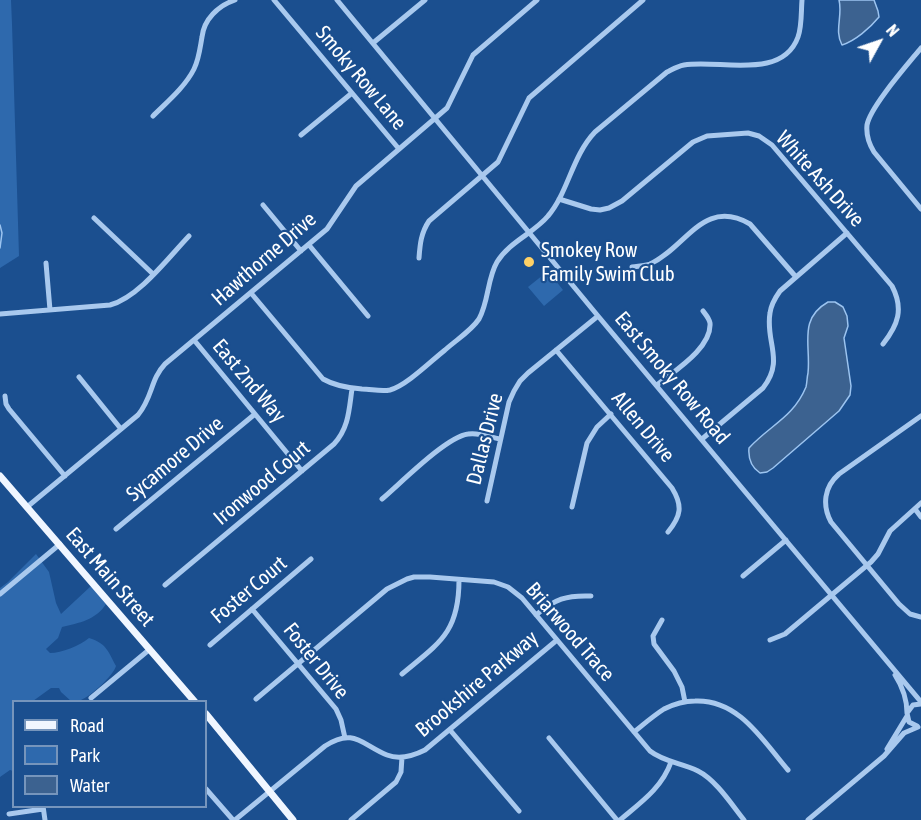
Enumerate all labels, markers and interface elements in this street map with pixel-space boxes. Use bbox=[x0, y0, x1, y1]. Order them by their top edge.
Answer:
north arrow bbox=[849, 12, 909, 72]
street label: Smoky Row Lane bbox=[310, 21, 412, 135]
text: N bbox=[883, 21, 903, 40]
street label: White Ash Drive bbox=[770, 126, 870, 232]
street label: Hawthorne Drive bbox=[207, 207, 321, 311]
place label: Smokey Row Family Swim Club bbox=[541, 237, 675, 287]
marker: Smokey Row Family Swim Club bbox=[522, 255, 536, 269]
street label: East Smoky Row Road bbox=[609, 307, 735, 449]
street label: East 2nd Way bbox=[207, 334, 291, 428]
street label: Allen Drive bbox=[606, 387, 680, 467]
street label: Dallas Drive bbox=[461, 391, 509, 487]
street label: Sycamore Drive bbox=[121, 411, 229, 507]
street label: Ironwood Court bbox=[209, 435, 315, 531]
street label: East Main Street bbox=[60, 522, 160, 632]
street label: Foster Court bbox=[206, 551, 292, 629]
street label: Briarwood Trace bbox=[520, 577, 620, 687]
street label: Foster Drive bbox=[278, 618, 354, 704]
street label: Brookshire Parkway bbox=[411, 626, 543, 742]
legend bbox=[12, 700, 207, 808]
text: Road bbox=[70, 715, 104, 736]
text: Park bbox=[70, 745, 100, 766]
text: Water bbox=[70, 775, 109, 796]

